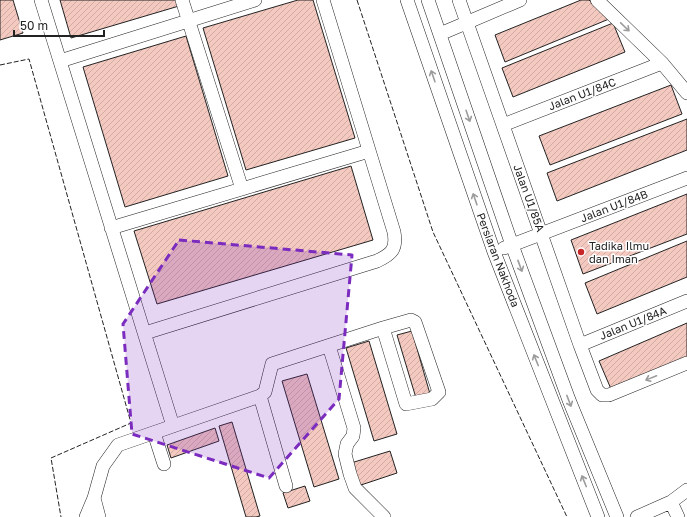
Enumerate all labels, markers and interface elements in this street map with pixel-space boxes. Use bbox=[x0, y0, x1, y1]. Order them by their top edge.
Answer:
scale bar bbox=[14, 12, 104, 38]
text: 50 m bbox=[20, 18, 48, 33]
one-way arrow bbox=[620, 22, 630, 32]
one-way arrow bbox=[429, 70, 436, 83]
street label: Jalan U1/84C bbox=[546, 75, 617, 112]
one-way arrow bbox=[465, 110, 472, 123]
street label: Jalan U1/85A bbox=[511, 162, 548, 234]
street label: Jalan U1/84B bbox=[578, 187, 649, 224]
one-way arrow bbox=[471, 193, 479, 205]
street label: Persiaran Nakhoda bbox=[475, 211, 522, 309]
place label: Tadika Ilmu dan Iman bbox=[589, 239, 649, 265]
marker: Tadika Ilmu dan Iman bbox=[576, 247, 586, 257]
one-way arrow bbox=[516, 259, 524, 271]
street label: Jalan U1/84A bbox=[597, 303, 669, 342]
one-way arrow bbox=[532, 354, 540, 366]
one-way arrow bbox=[645, 374, 657, 382]
one-way arrow bbox=[566, 394, 574, 406]
one-way arrow bbox=[580, 475, 588, 487]

